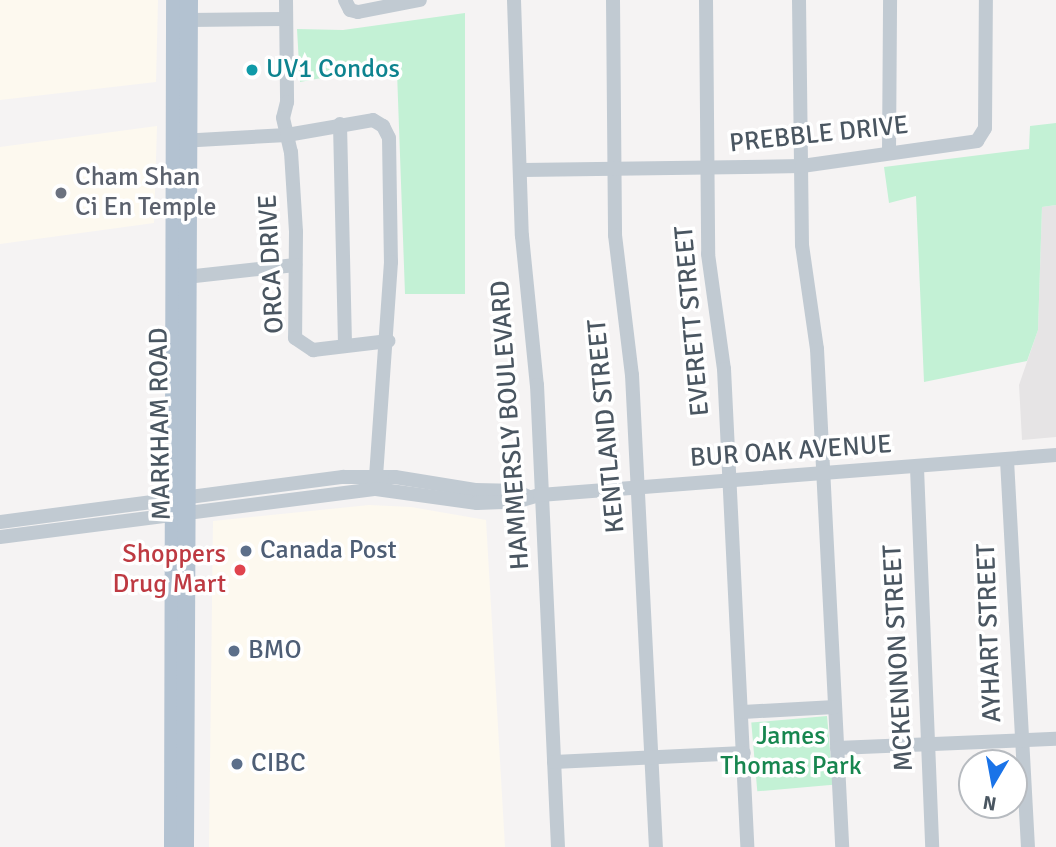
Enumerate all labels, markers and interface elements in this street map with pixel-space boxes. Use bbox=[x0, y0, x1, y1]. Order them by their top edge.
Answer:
place label: UV1 Condos bbox=[266, 54, 400, 86]
marker: UV1 Condos bbox=[244, 62, 260, 78]
street label: PREBBLE DRIVE bbox=[728, 110, 910, 160]
place label: Cham Shan Ci En Temple bbox=[75, 162, 217, 224]
marker: Cham Shan Ci En Temple bbox=[53, 185, 69, 201]
street label: ORCA DRIVE bbox=[253, 194, 291, 334]
street label: EVERETT STREET bbox=[669, 224, 717, 418]
street label: HAMMERSLY BOULEVARD bbox=[485, 279, 537, 571]
street label: KENTLAND STREET bbox=[582, 318, 632, 534]
street label: MARKHAM ROAD bbox=[144, 327, 178, 521]
street label: BUR OAK AVENUE bbox=[689, 429, 893, 475]
place label: Canada Post bbox=[260, 535, 397, 567]
place label: Shoppers Drug Mart bbox=[113, 539, 226, 600]
marker: Canada Post bbox=[238, 543, 254, 559]
street label: AYHART STREET bbox=[971, 543, 1009, 723]
street label: MCKENNON STREET bbox=[877, 544, 921, 772]
marker: Shoppers Drug Mart bbox=[232, 562, 248, 578]
place label: BMO bbox=[248, 635, 302, 667]
marker: BMO bbox=[226, 643, 242, 659]
park label: James Thomas Park bbox=[720, 721, 862, 782]
place label: CIBC bbox=[251, 748, 306, 780]
north arrow bbox=[958, 749, 1028, 819]
marker: CIBC bbox=[229, 756, 245, 772]
text: N bbox=[981, 790, 998, 816]

